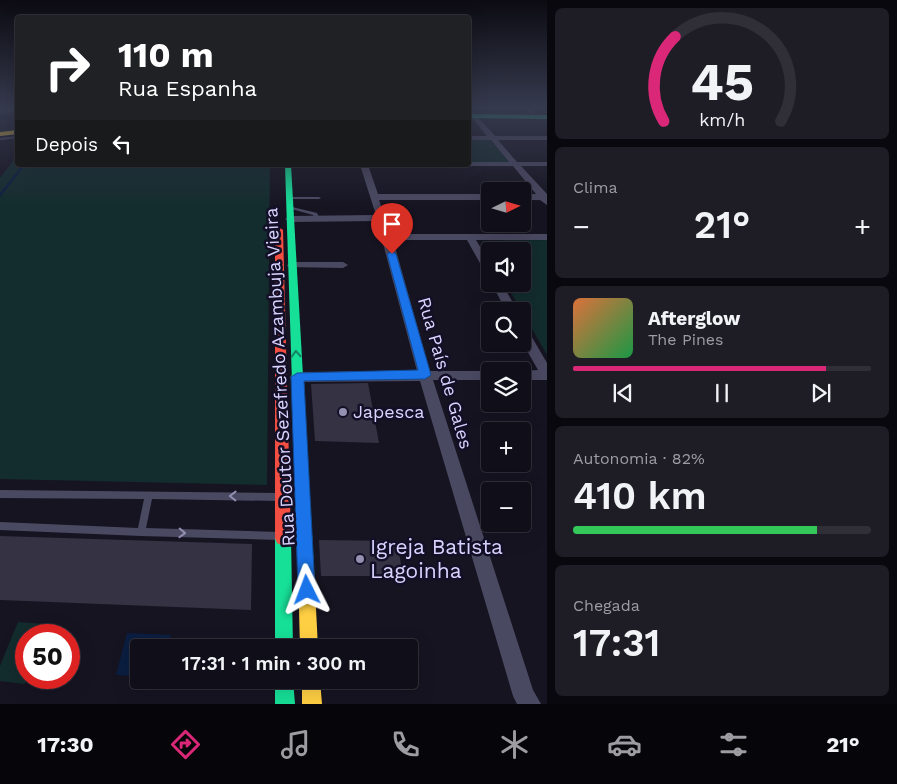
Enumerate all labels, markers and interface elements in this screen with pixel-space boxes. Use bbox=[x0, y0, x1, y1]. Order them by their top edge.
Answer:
text: 110 m bbox=[118, 34, 214, 76]
icon: right bbox=[35, 35, 100, 100]
text: 45 bbox=[690, 52, 754, 113]
text: Rua Espanha bbox=[118, 76, 257, 101]
text: km/h bbox=[699, 109, 745, 130]
icon: left bbox=[108, 130, 136, 158]
text: Depois bbox=[35, 133, 98, 156]
text: Clima bbox=[573, 178, 617, 197]
north arrow bbox=[481, 182, 531, 232]
map controls bbox=[481, 182, 531, 532]
pin bbox=[371, 203, 413, 254]
text: 21° bbox=[694, 203, 750, 247]
street label: Rua Doutor Sezefredo Azambuja Vieira bbox=[260, 207, 299, 547]
icon: arrive bbox=[378, 210, 406, 238]
text: − bbox=[573, 210, 590, 243]
text: + bbox=[854, 210, 871, 243]
button: sound bbox=[481, 242, 531, 292]
street label: Rua País de Gales bbox=[414, 295, 477, 451]
button: search bbox=[481, 302, 531, 352]
text: Afterglow bbox=[648, 307, 740, 330]
text: The Pines bbox=[648, 330, 724, 349]
one-way arrow bbox=[291, 350, 302, 358]
button: layers bbox=[481, 362, 531, 412]
icon: previous bbox=[609, 379, 637, 407]
icon: pause bbox=[708, 379, 736, 407]
icon: next bbox=[807, 379, 835, 407]
place label: Japesca bbox=[353, 401, 424, 422]
marker: Japesca bbox=[337, 406, 349, 418]
button: + bbox=[481, 422, 531, 472]
text: Autonomia · 82% bbox=[573, 449, 705, 468]
text: 410 km bbox=[573, 474, 707, 518]
button: − bbox=[481, 482, 531, 532]
one-way arrow bbox=[229, 491, 237, 501]
one-way arrow bbox=[178, 528, 186, 538]
place label: Igreja Batista Lagoinha bbox=[370, 534, 503, 583]
marker: Igreja Batista Lagoinha bbox=[354, 553, 366, 565]
position arrow bbox=[280, 563, 332, 615]
text: Chegada bbox=[573, 596, 640, 615]
text: 17:31 bbox=[573, 621, 660, 665]
speed limit sign: 50 bbox=[15, 624, 80, 689]
text: 17:31 · 1 min · 300 m bbox=[182, 652, 366, 675]
icon: directions bbox=[168, 727, 203, 762]
icon: music bbox=[278, 727, 313, 762]
icon: phone bbox=[388, 727, 423, 762]
icon: climate bbox=[497, 727, 532, 762]
icon: car bbox=[607, 727, 642, 762]
icon: filters bbox=[716, 727, 751, 762]
text: 17:30 bbox=[37, 732, 94, 757]
text: 21° bbox=[826, 732, 860, 757]

